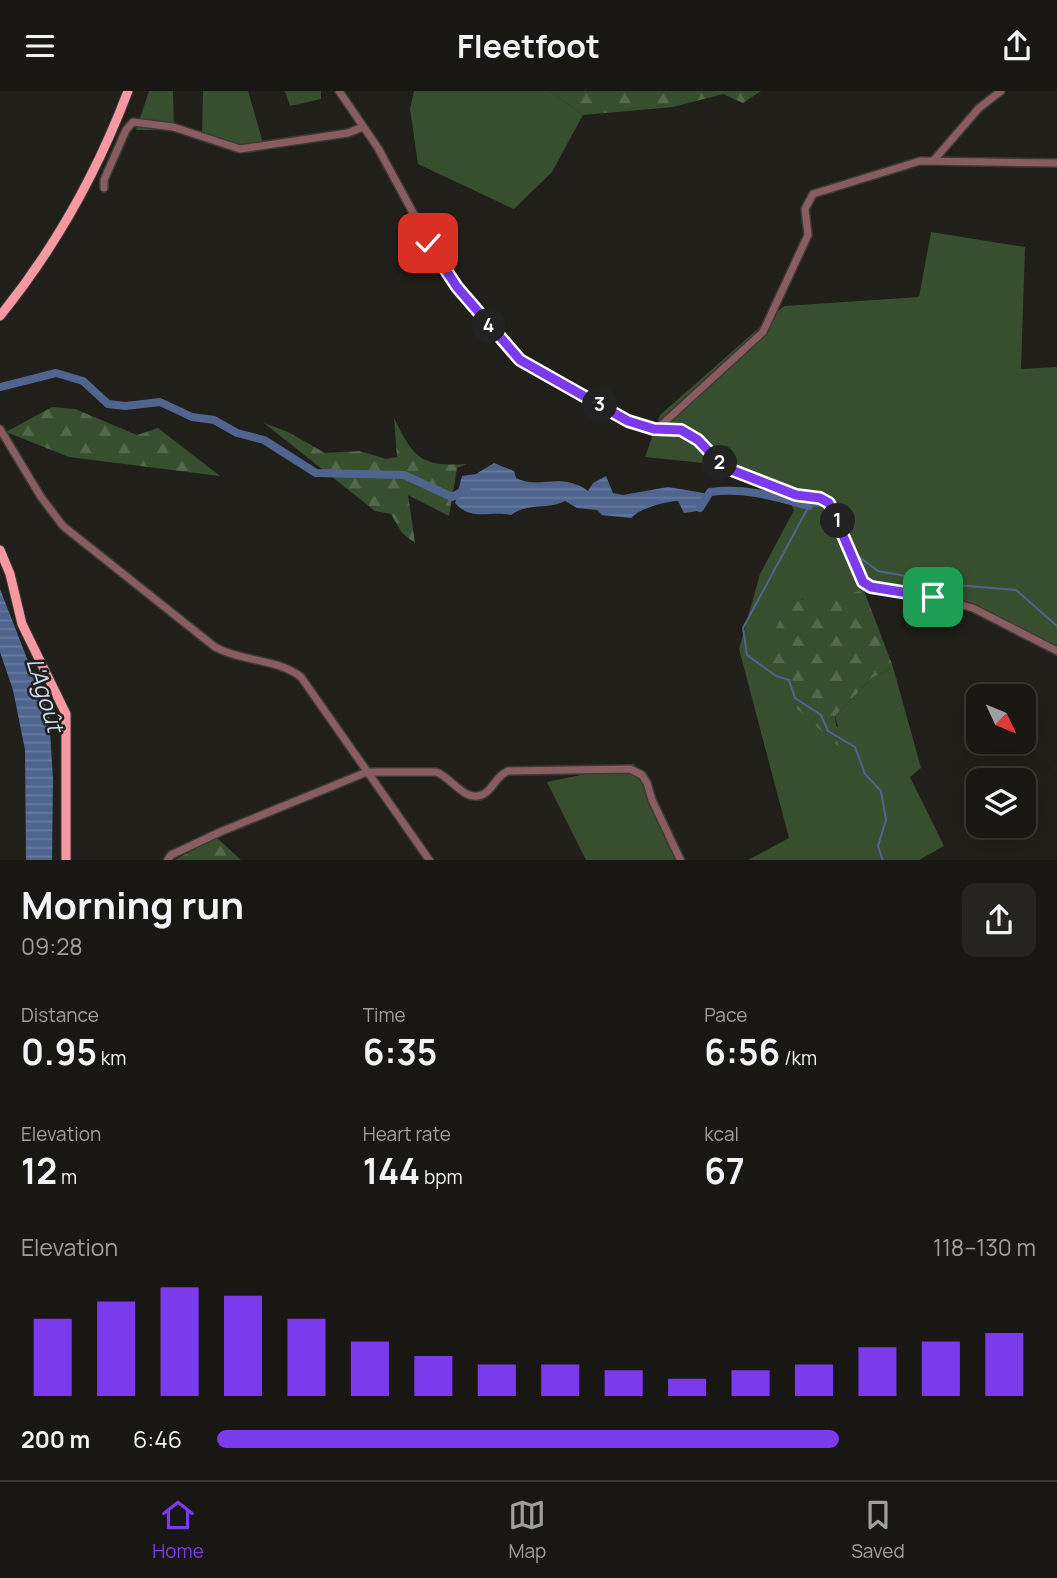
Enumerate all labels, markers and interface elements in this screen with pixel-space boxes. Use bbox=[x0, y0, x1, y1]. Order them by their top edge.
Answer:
text: Fleetfoot bbox=[457, 24, 600, 68]
icon: menu bbox=[21, 27, 59, 65]
icon: share bbox=[998, 27, 1036, 65]
pin bbox=[398, 213, 458, 273]
icon: check bbox=[409, 224, 447, 262]
pin: 4 bbox=[472, 309, 506, 343]
text: 4 bbox=[483, 312, 494, 338]
pin: 3 bbox=[582, 387, 618, 423]
text: 3 bbox=[594, 391, 605, 417]
pin: 2 bbox=[702, 445, 738, 481]
text: 2 bbox=[714, 449, 725, 475]
pin: 1 bbox=[820, 503, 856, 539]
text: 1 bbox=[833, 507, 842, 533]
pin bbox=[903, 567, 963, 627]
icon: arrive bbox=[914, 578, 952, 616]
water label: L'Agoût bbox=[20, 654, 73, 738]
north arrow bbox=[966, 684, 1036, 754]
map controls bbox=[966, 684, 1036, 838]
button: layers bbox=[966, 768, 1036, 838]
text: Morning run bbox=[21, 878, 244, 930]
button: share bbox=[962, 883, 1036, 957]
text: 09:28 bbox=[21, 930, 83, 962]
text: Distance bbox=[21, 1002, 99, 1028]
text: Time bbox=[363, 1002, 406, 1028]
text: Pace bbox=[704, 1002, 747, 1028]
text: 0.95 bbox=[21, 1028, 97, 1076]
text: 6:35 bbox=[363, 1028, 437, 1076]
text: 6:56 bbox=[704, 1028, 780, 1076]
text: km bbox=[97, 1045, 126, 1071]
text: /km bbox=[780, 1045, 817, 1071]
text: Elevation bbox=[21, 1121, 101, 1147]
text: Heart rate bbox=[363, 1121, 451, 1147]
text: kcal bbox=[704, 1121, 739, 1147]
text: 12 bbox=[21, 1147, 57, 1195]
text: 144 bbox=[363, 1147, 420, 1195]
text: 67 bbox=[704, 1147, 745, 1195]
text: m bbox=[57, 1164, 77, 1190]
text: bpm bbox=[420, 1164, 463, 1190]
text: Elevation bbox=[21, 1231, 118, 1263]
text: 118–130 m bbox=[933, 1231, 1036, 1263]
text: 200 m bbox=[21, 1423, 90, 1455]
text: 6:46 bbox=[133, 1423, 182, 1455]
tab: Home bbox=[152, 1496, 204, 1564]
tab: Map bbox=[508, 1496, 546, 1564]
tab: Saved bbox=[851, 1496, 905, 1564]

